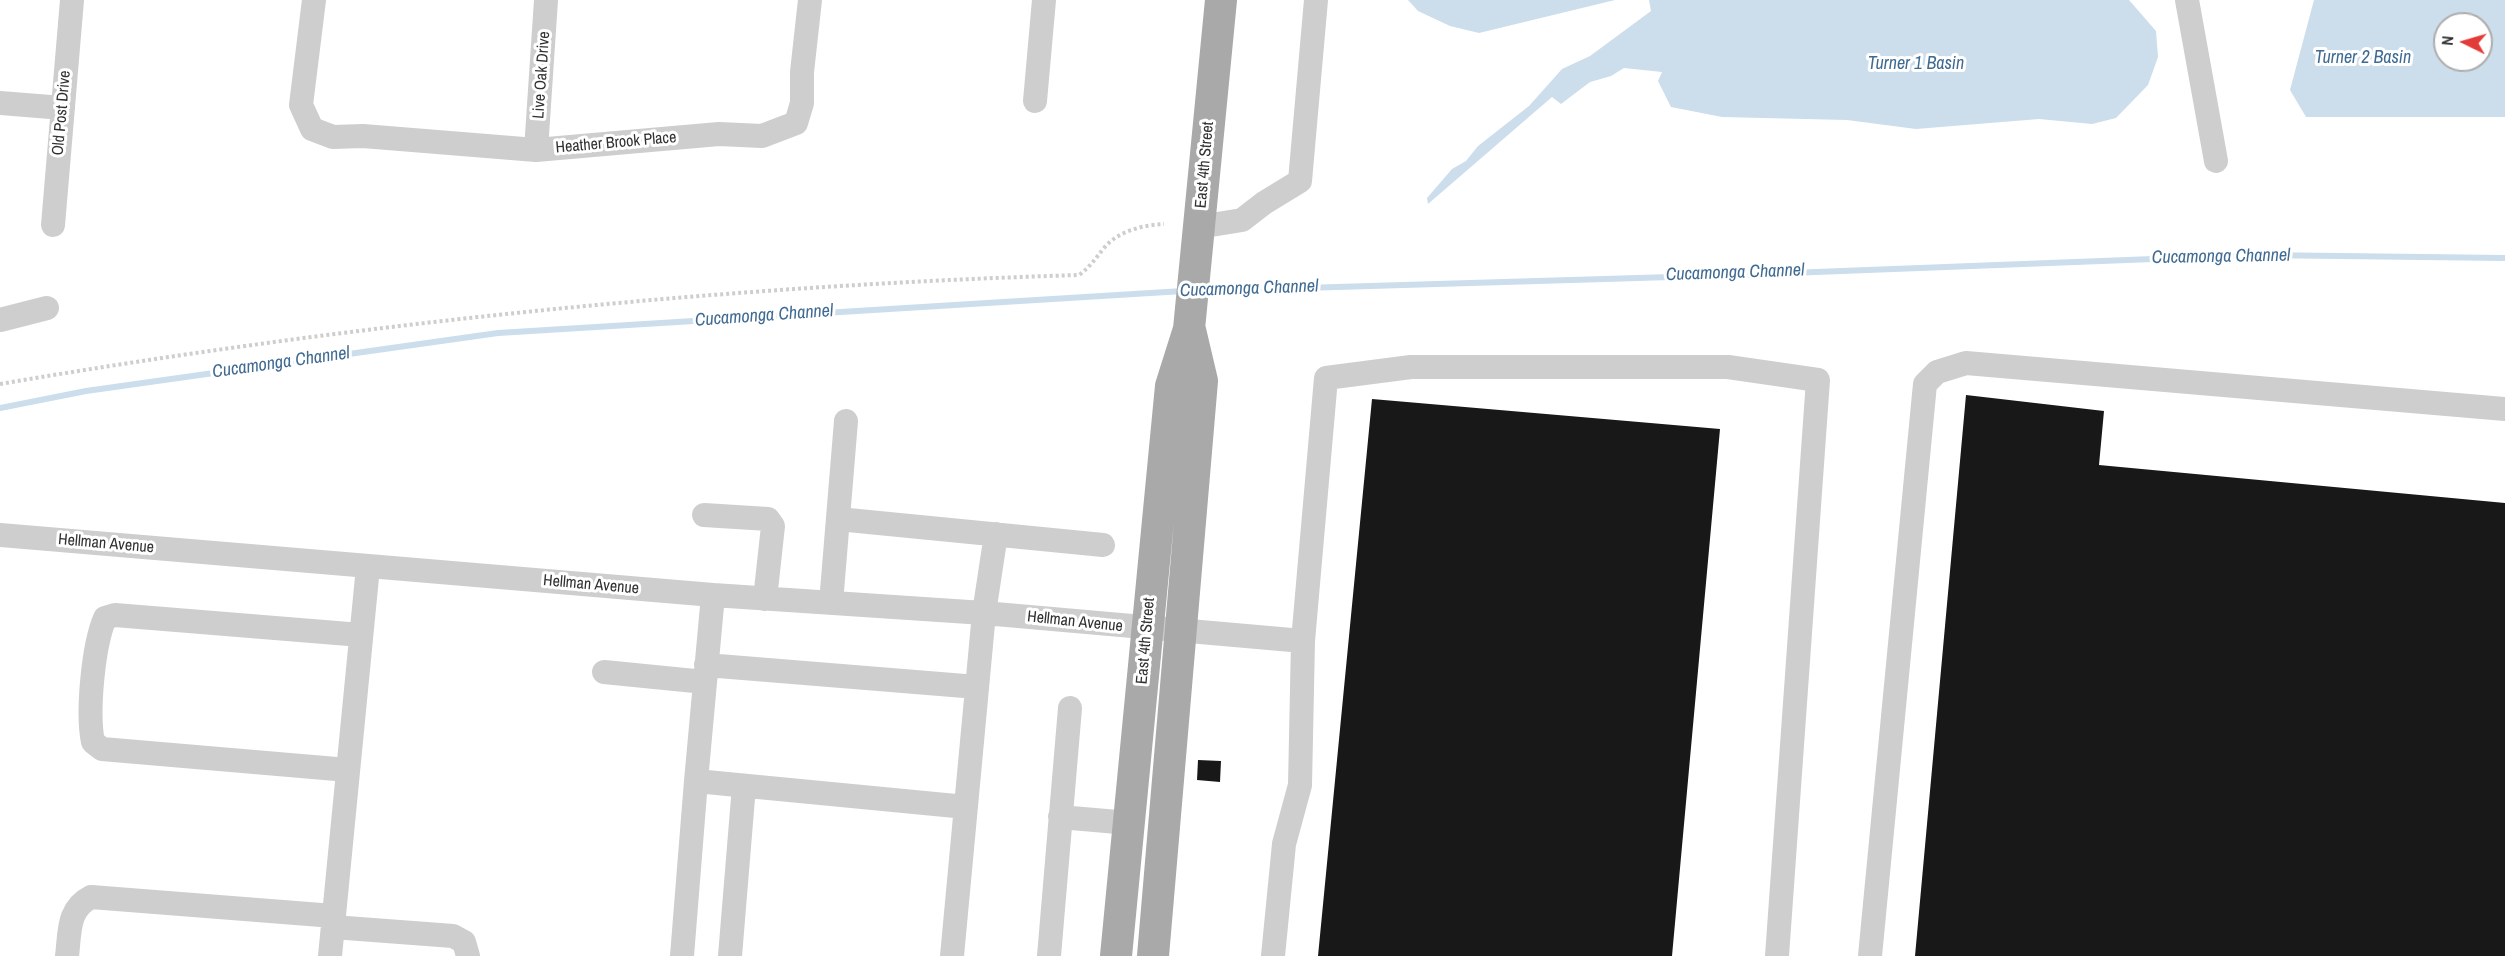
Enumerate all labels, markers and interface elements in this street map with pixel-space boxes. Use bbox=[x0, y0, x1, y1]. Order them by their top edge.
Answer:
north arrow bbox=[2433, 12, 2493, 72]
street label: Live Oak Drive bbox=[529, 31, 555, 119]
text: N bbox=[2436, 35, 2458, 46]
water label: Turner 2 Basin bbox=[2315, 47, 2411, 69]
water label: Turner 1 Basin bbox=[1868, 53, 1964, 75]
street label: Old Post Drive bbox=[49, 70, 75, 156]
street label: East 4th Street bbox=[1192, 121, 1218, 209]
street label: Heather Brook Place bbox=[555, 128, 677, 158]
water label: Cucamonga Channel bbox=[2151, 245, 2291, 269]
water label: Cucamonga Channel bbox=[1665, 260, 1805, 286]
water label: Cucamonga Channel bbox=[1179, 276, 1319, 302]
water label: Cucamonga Channel bbox=[694, 300, 834, 332]
water label: Cucamonga Channel bbox=[211, 343, 351, 383]
street label: Hellman Avenue bbox=[57, 530, 155, 558]
street label: Hellman Avenue bbox=[542, 571, 640, 599]
street label: East 4th Street bbox=[1133, 597, 1159, 685]
street label: Hellman Avenue bbox=[1026, 607, 1124, 637]

